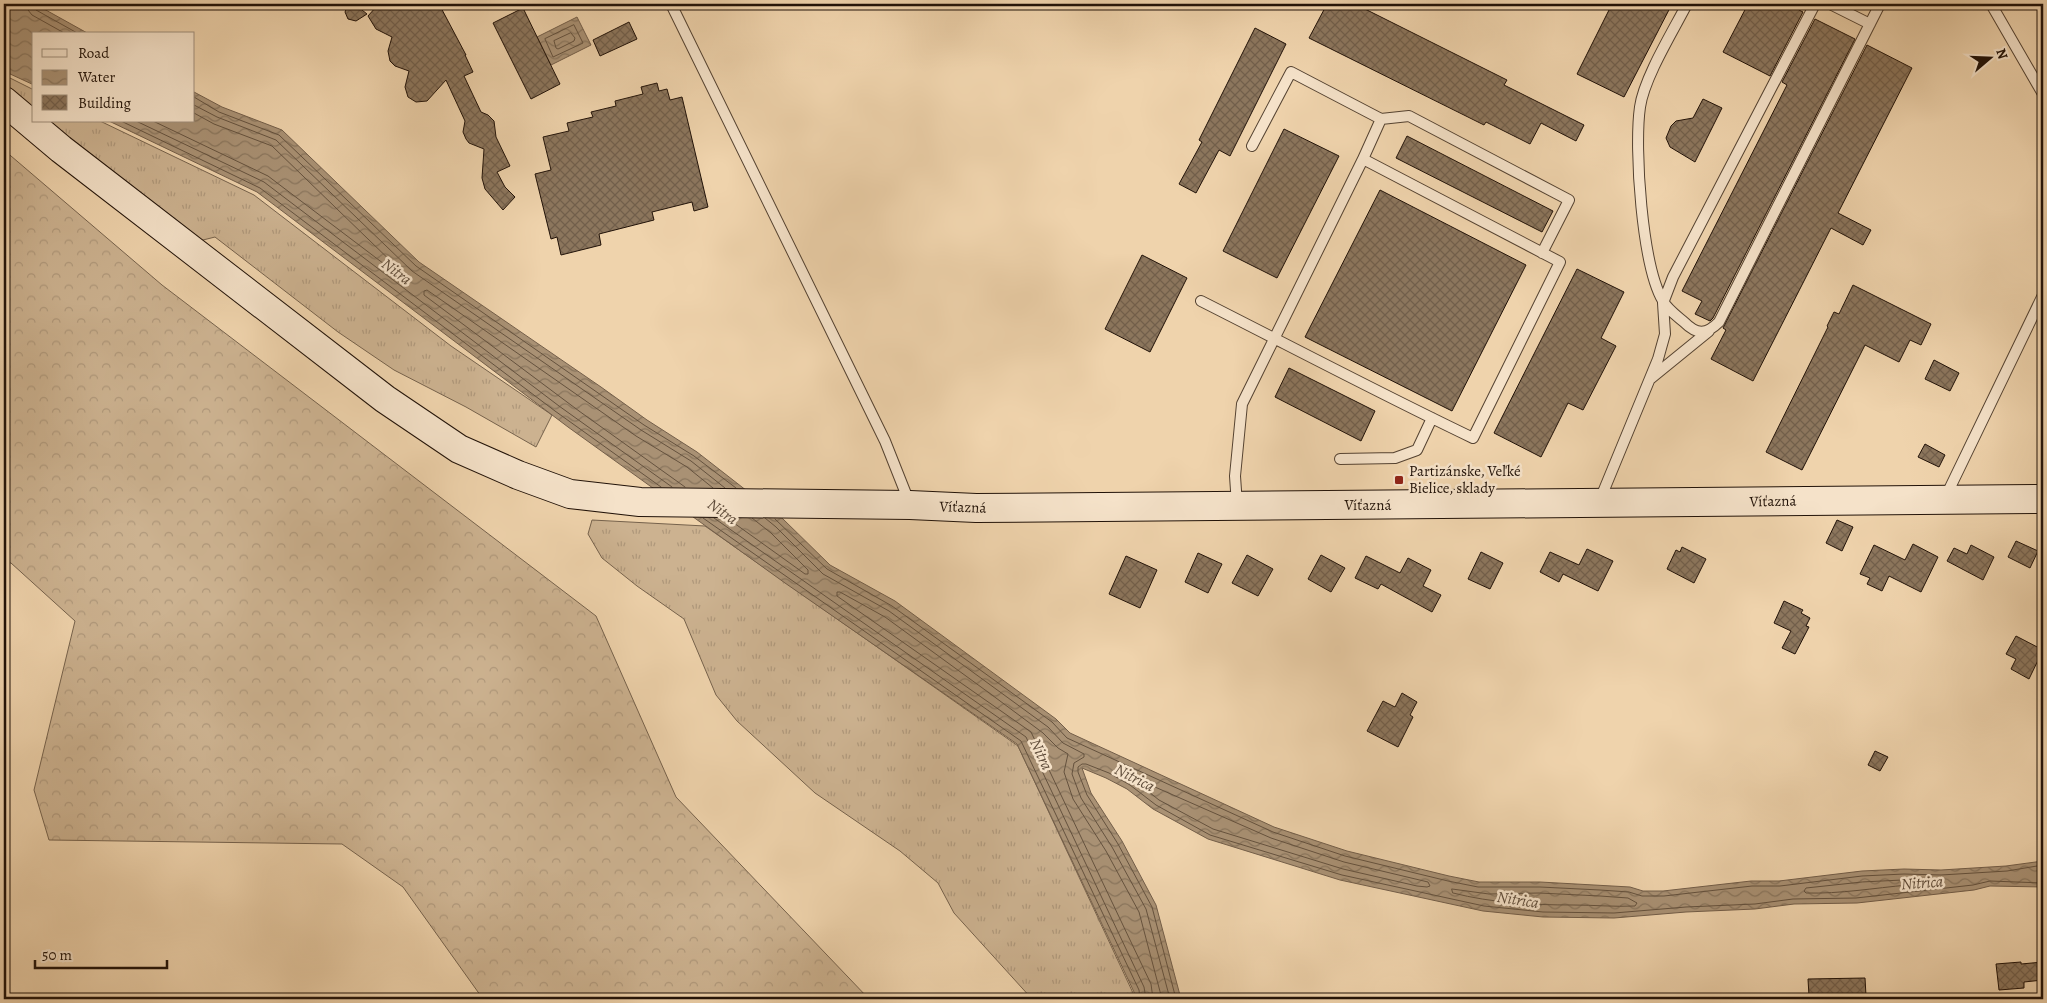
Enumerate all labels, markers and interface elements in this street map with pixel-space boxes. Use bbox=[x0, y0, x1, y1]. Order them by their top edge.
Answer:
legend bbox=[32, 32, 195, 122]
north arrow bbox=[1964, 32, 2014, 82]
text: Road bbox=[78, 43, 110, 63]
text: N bbox=[1991, 46, 2012, 62]
text: Water bbox=[77, 67, 115, 87]
text: Building bbox=[78, 93, 131, 113]
water label: Nitra bbox=[377, 253, 416, 291]
place label: Partizánske, Veľké Bielice, sklady bbox=[1409, 461, 1521, 498]
marker: Partizánske, Veľké Bielice, sklady bbox=[1393, 474, 1405, 486]
street label: Víťazná bbox=[1748, 491, 1797, 511]
water label: Nitra bbox=[703, 494, 743, 530]
street label: Víťazná bbox=[1344, 495, 1391, 515]
street label: Víťazná bbox=[938, 496, 987, 518]
water label: Nitra bbox=[1024, 735, 1058, 774]
water label: Nitrica bbox=[1111, 759, 1159, 798]
water label: Nitrica bbox=[1900, 871, 1944, 895]
water label: Nitrica bbox=[1495, 886, 1541, 914]
scale bar bbox=[35, 938, 168, 970]
text: 50 m bbox=[42, 945, 72, 965]

